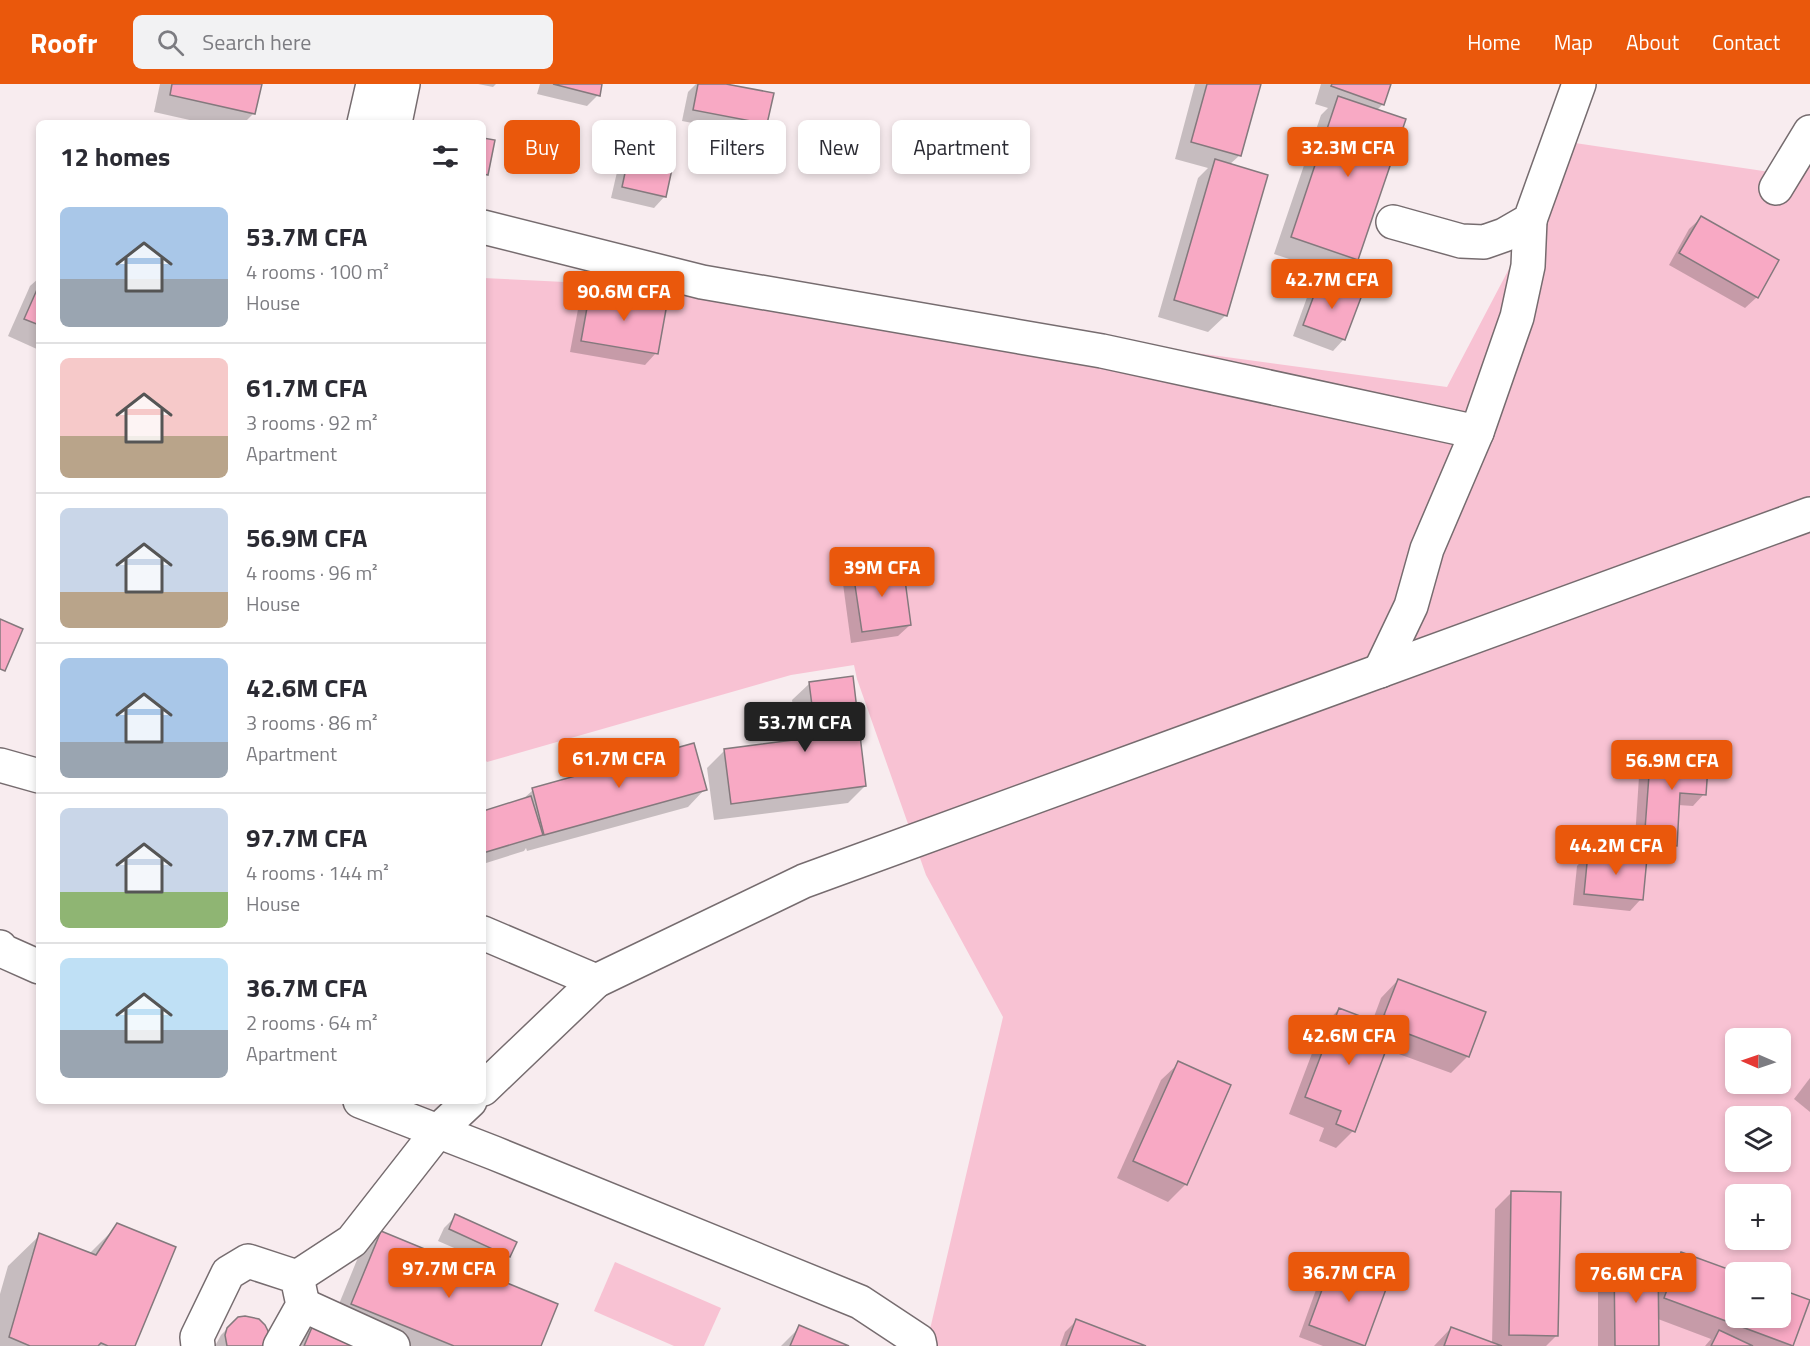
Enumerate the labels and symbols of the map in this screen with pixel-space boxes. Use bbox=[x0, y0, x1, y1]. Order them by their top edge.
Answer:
pin: 32.3M CFA bbox=[1279, 127, 1417, 178]
pin: 42.7M CFA bbox=[1263, 259, 1401, 310]
pin: 90.6M CFA bbox=[555, 271, 693, 322]
pin: 39M CFA bbox=[827, 547, 937, 598]
pin: 53.7M CFA bbox=[736, 702, 874, 753]
pin: 61.7M CFA bbox=[550, 738, 688, 789]
pin: 56.9M CFA bbox=[1603, 740, 1741, 791]
pin: 44.2M CFA bbox=[1547, 825, 1685, 876]
pin: 42.6M CFA bbox=[1280, 1015, 1418, 1066]
north arrow bbox=[1725, 1028, 1791, 1094]
pin: 97.7M CFA bbox=[380, 1248, 518, 1299]
pin: 36.7M CFA bbox=[1280, 1252, 1418, 1303]
pin: 76.6M CFA bbox=[1567, 1253, 1705, 1304]

